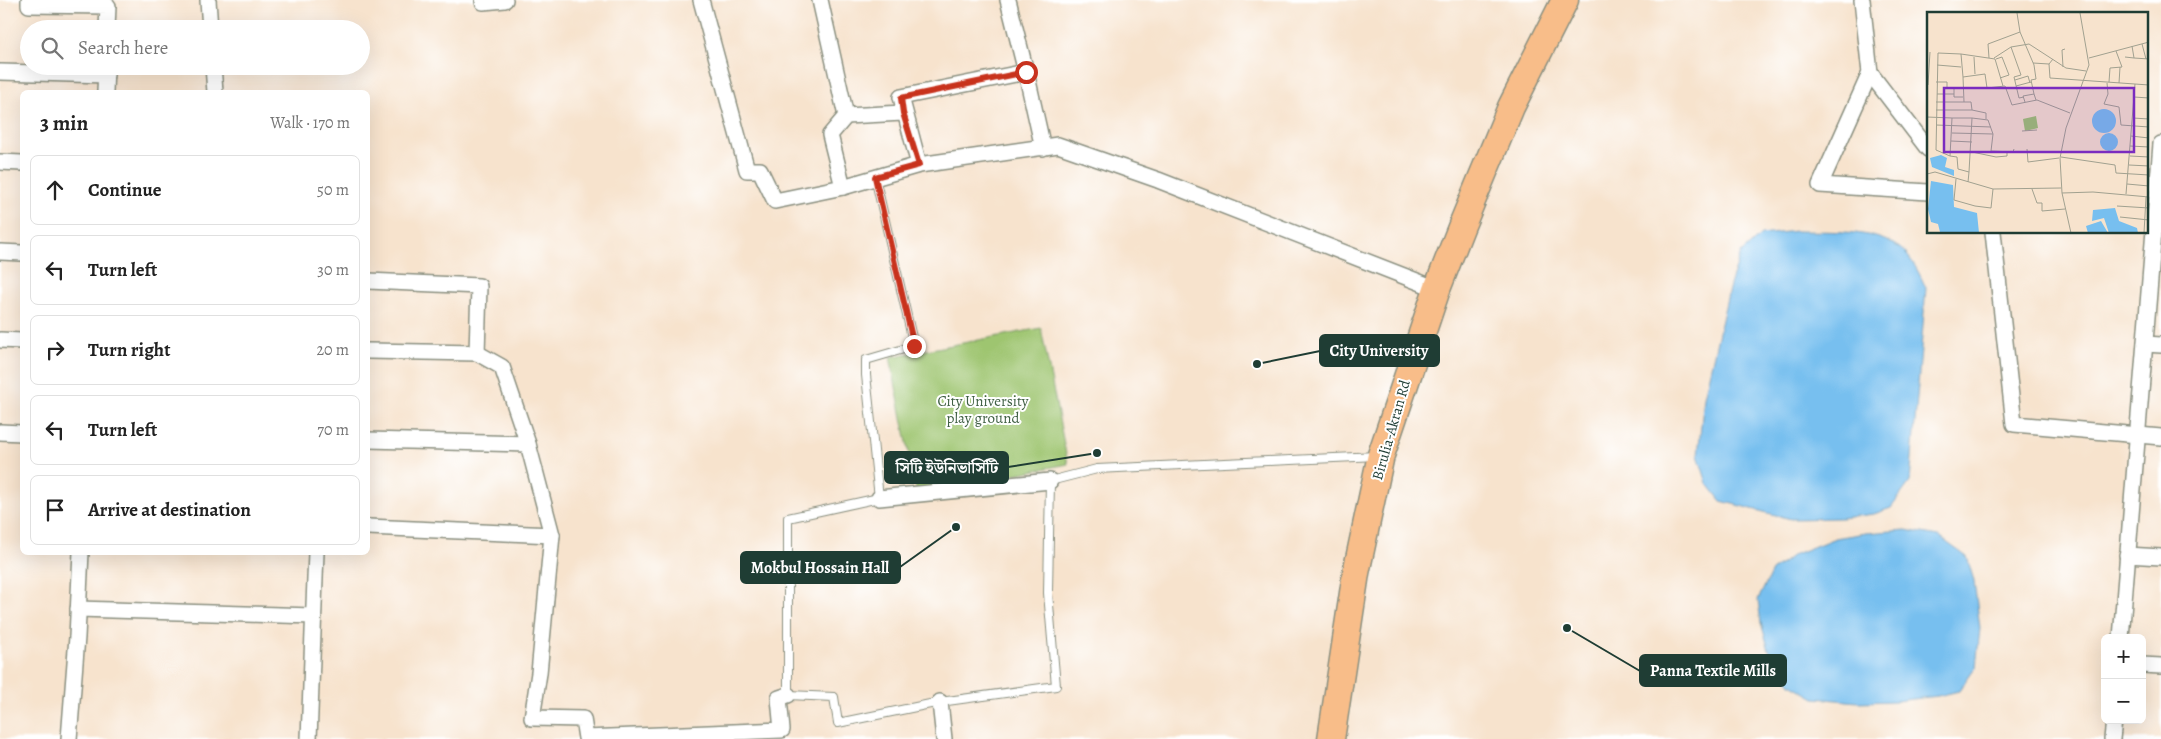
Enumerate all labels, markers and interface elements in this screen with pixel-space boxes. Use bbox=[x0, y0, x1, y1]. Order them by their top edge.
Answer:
inset map bbox=[1927, 12, 2148, 234]
search box bbox=[20, 20, 370, 75]
icon: search bbox=[38, 34, 66, 62]
text: Search here bbox=[78, 35, 168, 61]
route start bbox=[1015, 61, 1038, 84]
text: 3 min bbox=[40, 109, 88, 137]
text: Walk · 170 m bbox=[270, 112, 350, 134]
icon: ahead bbox=[41, 176, 69, 204]
text: Continue bbox=[88, 177, 162, 203]
text: 50 m bbox=[317, 179, 349, 201]
icon: left bbox=[41, 256, 69, 284]
text: Turn left bbox=[88, 257, 157, 283]
text: 30 m bbox=[317, 259, 349, 281]
route end bbox=[903, 335, 926, 358]
callout: City University bbox=[1320, 335, 1439, 366]
icon: right bbox=[41, 336, 69, 364]
text: Turn right bbox=[88, 337, 170, 363]
text: 20 m bbox=[316, 339, 349, 361]
text: City University bbox=[1330, 340, 1429, 362]
street label: Birulia-Akran Rd bbox=[1367, 377, 1415, 482]
park label: City University play ground bbox=[937, 391, 1029, 428]
icon: left bbox=[41, 416, 69, 444]
text: Turn left bbox=[88, 417, 157, 443]
text: 70 m bbox=[317, 419, 349, 441]
callout: সিটি ইউনিভার্সিটি bbox=[885, 452, 1008, 483]
text: সিটি ইউনিভার্সিটি bbox=[895, 457, 1000, 479]
icon: arrive bbox=[41, 496, 69, 524]
text: Arrive at destination bbox=[88, 497, 251, 523]
callout: Mokbul Hossain Hall bbox=[741, 552, 900, 583]
text: Mokbul Hossain Hall bbox=[751, 557, 890, 579]
map controls bbox=[2101, 634, 2146, 724]
button: + bbox=[2101, 634, 2146, 679]
callout: Panna Textile Mills bbox=[1640, 655, 1786, 686]
text: Panna Textile Mills bbox=[1650, 660, 1776, 682]
button: − bbox=[2101, 679, 2146, 724]

